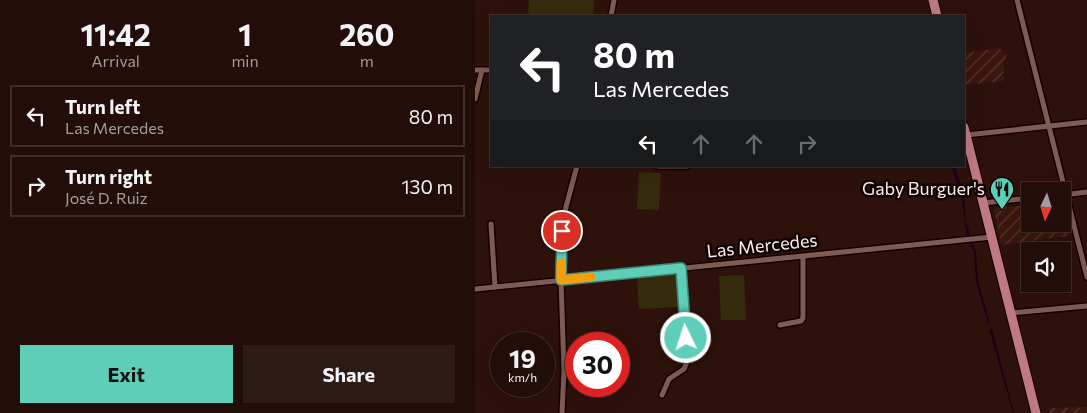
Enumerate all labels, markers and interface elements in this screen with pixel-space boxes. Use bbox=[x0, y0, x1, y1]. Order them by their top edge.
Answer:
text: 11:42 bbox=[81, 15, 151, 52]
text: 1 bbox=[238, 15, 252, 52]
text: 260 bbox=[339, 15, 394, 52]
text: 80 m bbox=[593, 32, 675, 75]
icon: left bbox=[510, 35, 575, 100]
text: Arrival bbox=[91, 51, 140, 70]
text: min bbox=[231, 51, 259, 70]
text: m bbox=[360, 51, 374, 70]
text: Las Mercedes bbox=[593, 75, 729, 102]
text: Turn left bbox=[65, 95, 140, 118]
icon: left bbox=[22, 102, 50, 130]
text: 80 m bbox=[409, 105, 453, 128]
text: Las Mercedes bbox=[65, 118, 164, 137]
icon: left bbox=[634, 130, 662, 158]
icon: ahead bbox=[687, 130, 715, 158]
icon: ahead bbox=[740, 130, 768, 158]
icon: right bbox=[793, 130, 821, 158]
text: Turn right bbox=[65, 165, 152, 188]
icon: right bbox=[22, 172, 50, 200]
text: 130 m bbox=[401, 175, 453, 198]
restaurant icon: Gaby Burguer's bbox=[989, 176, 1015, 210]
place label: Gaby Burguer's bbox=[862, 177, 985, 199]
north arrow bbox=[1021, 182, 1071, 232]
map controls bbox=[1021, 182, 1071, 292]
text: José D. Ruiz bbox=[65, 188, 148, 207]
pin bbox=[541, 210, 583, 252]
icon: arrive bbox=[548, 217, 576, 245]
street label: Las Mercedes bbox=[705, 228, 818, 262]
button: sound bbox=[1021, 242, 1071, 292]
position arrow bbox=[659, 311, 711, 363]
speed limit sign: 30 bbox=[565, 332, 630, 397]
text: 19 bbox=[509, 343, 536, 373]
button: Exit bbox=[20, 345, 233, 403]
button: Share bbox=[243, 345, 455, 403]
text: km/h bbox=[508, 370, 537, 384]

